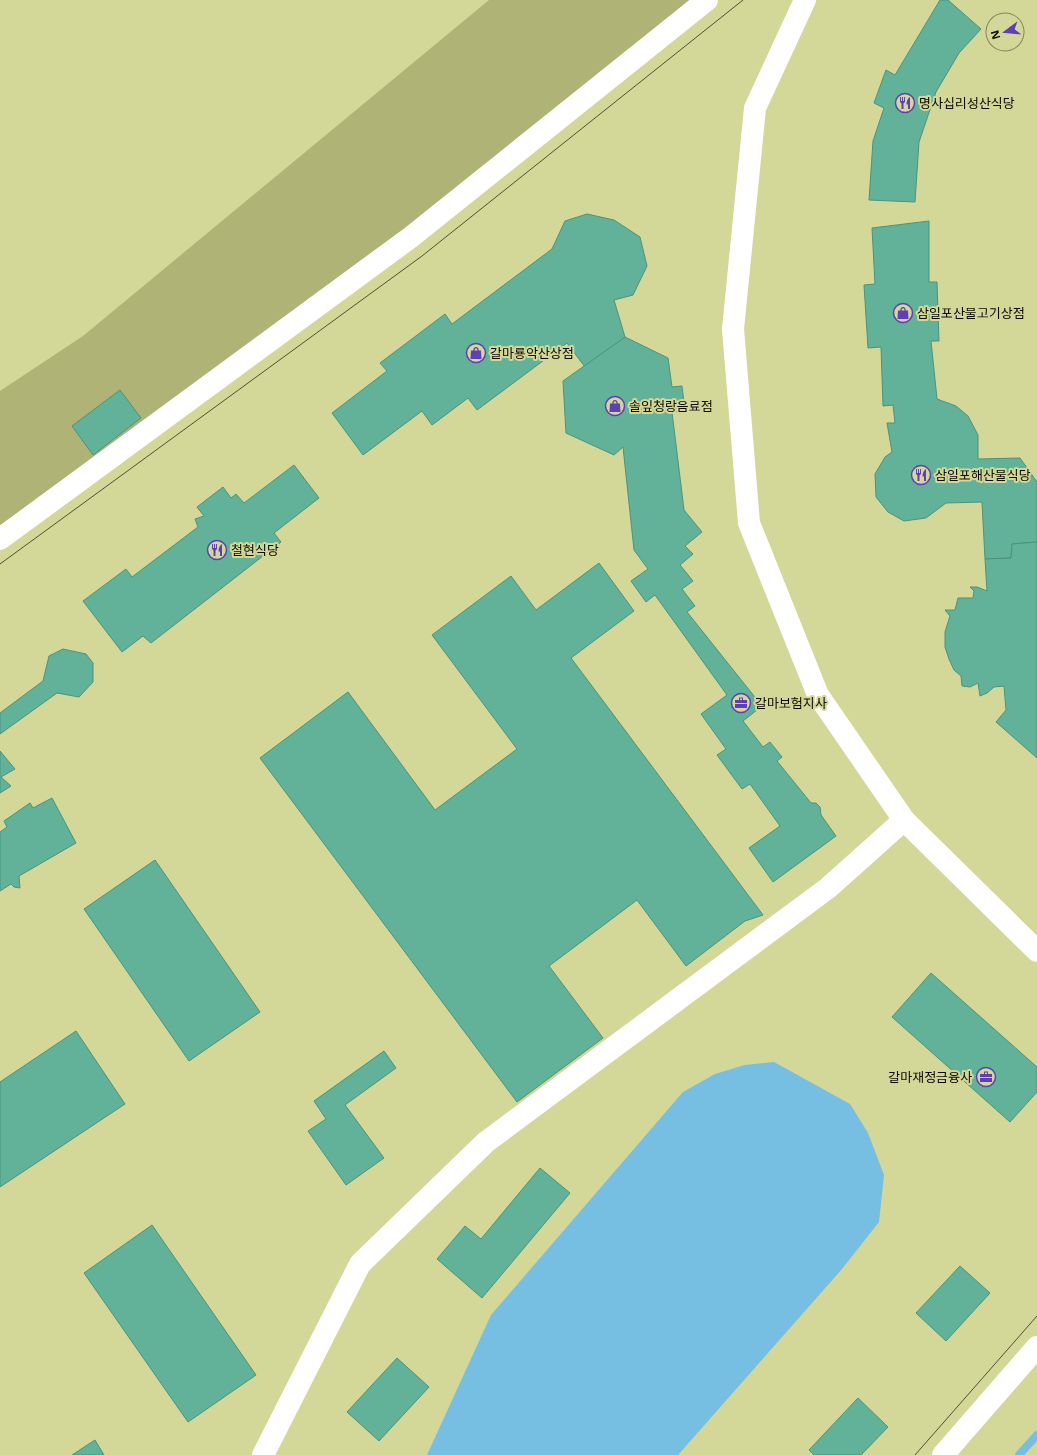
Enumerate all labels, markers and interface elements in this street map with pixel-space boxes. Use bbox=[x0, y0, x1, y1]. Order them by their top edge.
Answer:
north arrow bbox=[985, 12, 1025, 52]
text: N bbox=[986, 29, 1003, 41]
restaurant icon: 명사십리성산식당 bbox=[894, 92, 916, 114]
place label: 명사십리성산식당 bbox=[919, 94, 1015, 112]
shop icon: 삼일포산물고기상점 bbox=[892, 302, 914, 324]
place label: 삼일포산물고기상점 bbox=[917, 304, 1025, 322]
shop icon: 갈마룡악산상점 bbox=[465, 342, 487, 364]
place label: 갈마룡악산상점 bbox=[490, 344, 574, 362]
shop icon: 솔잎청랑음료점 bbox=[604, 395, 626, 417]
place label: 솔잎청랑음료점 bbox=[629, 397, 713, 415]
restaurant icon: 삼일포해산물식당 bbox=[910, 464, 932, 486]
place label: 삼일포해산물식당 bbox=[935, 466, 1031, 484]
restaurant icon: 철현식당 bbox=[206, 539, 228, 561]
place label: 철현식당 bbox=[231, 541, 279, 559]
office icon: 갈마보험지사 bbox=[730, 692, 752, 714]
place label: 갈마보험지사 bbox=[755, 694, 827, 712]
office icon: 갈마재정금융사 bbox=[975, 1066, 997, 1088]
place label: 갈마재정금융사 bbox=[888, 1068, 972, 1086]

